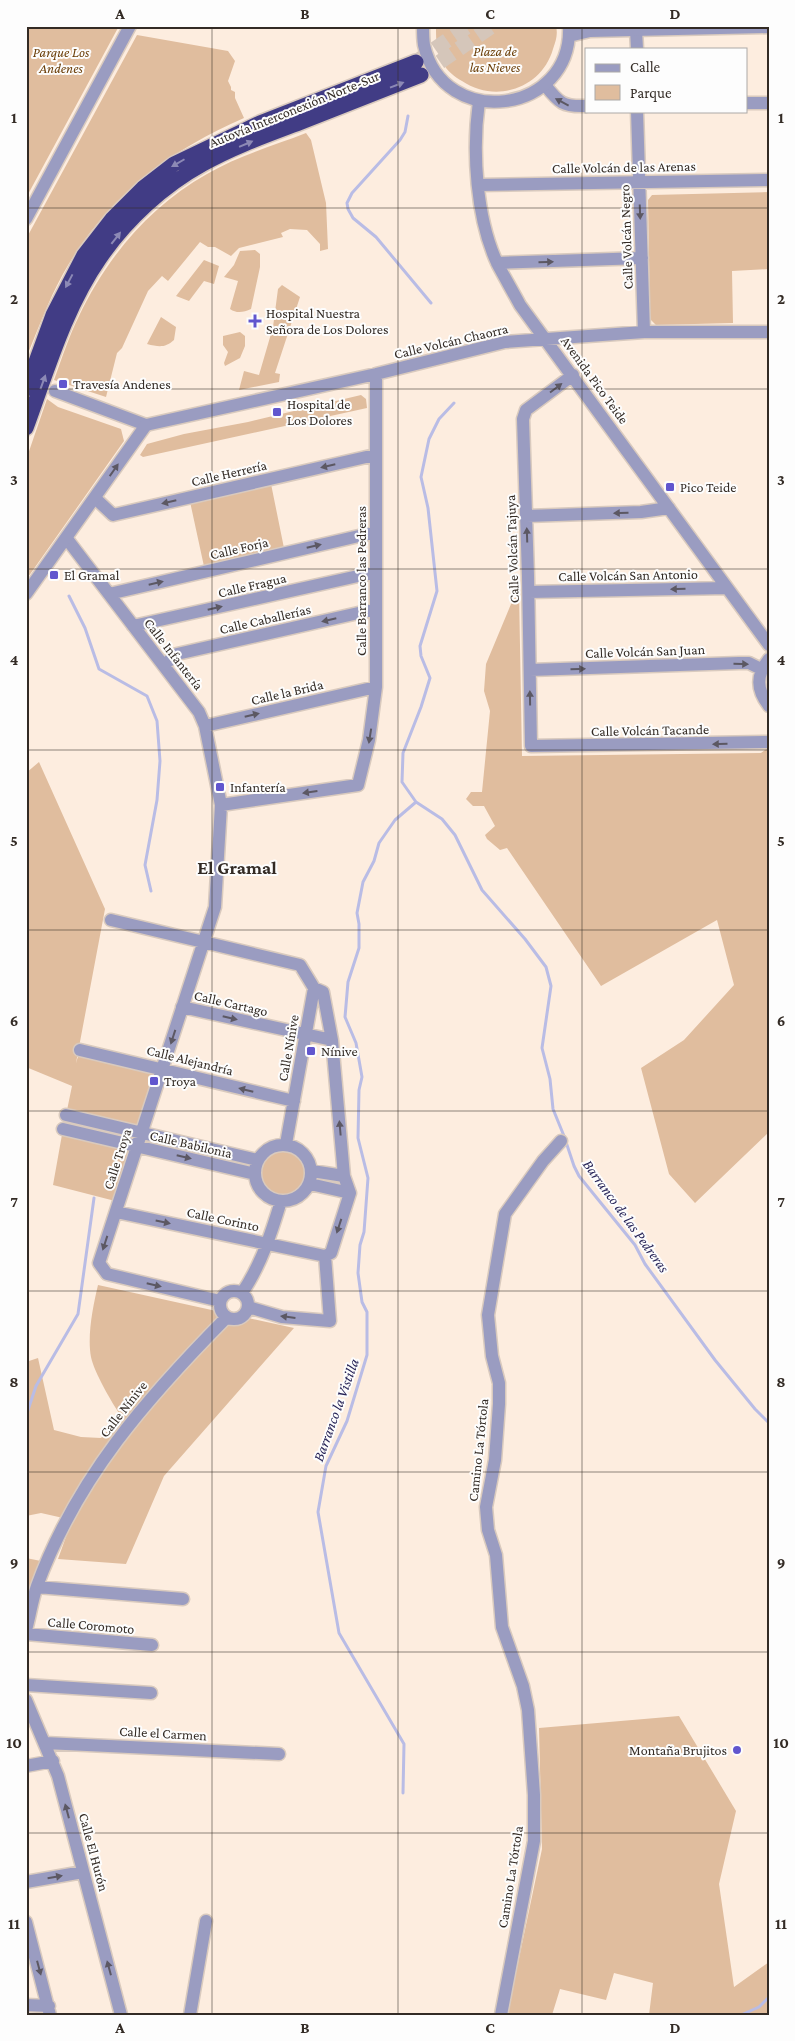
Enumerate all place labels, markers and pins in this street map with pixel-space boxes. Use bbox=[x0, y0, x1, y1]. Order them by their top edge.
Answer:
place label: Hospital Nuestra Señora de Los Dolores bbox=[266, 305, 388, 337]
marker: Hospital Nuestra Señora de Los Dolores bbox=[248, 314, 262, 328]
place label: Travesía Andenes bbox=[73, 376, 171, 392]
marker: Travesía Andenes bbox=[57, 378, 69, 390]
place label: Hospital de Los Dolores bbox=[287, 396, 352, 428]
marker: Hospital de Los Dolores bbox=[271, 406, 283, 418]
place label: Pico Teide bbox=[680, 479, 736, 495]
marker: Pico Teide bbox=[664, 481, 676, 493]
place label: El Gramal bbox=[64, 567, 120, 583]
marker: El Gramal bbox=[48, 569, 60, 581]
place label: Infantería bbox=[230, 779, 286, 795]
marker: Infantería bbox=[214, 781, 226, 793]
place label: Nínive bbox=[321, 1043, 358, 1059]
marker: Nínive bbox=[305, 1045, 317, 1057]
place label: Troya bbox=[164, 1073, 197, 1089]
marker: Troya bbox=[148, 1075, 160, 1087]
place label: Montaña Brujitos bbox=[629, 1742, 727, 1759]
marker: Montaña Brujitos bbox=[731, 1744, 743, 1756]

